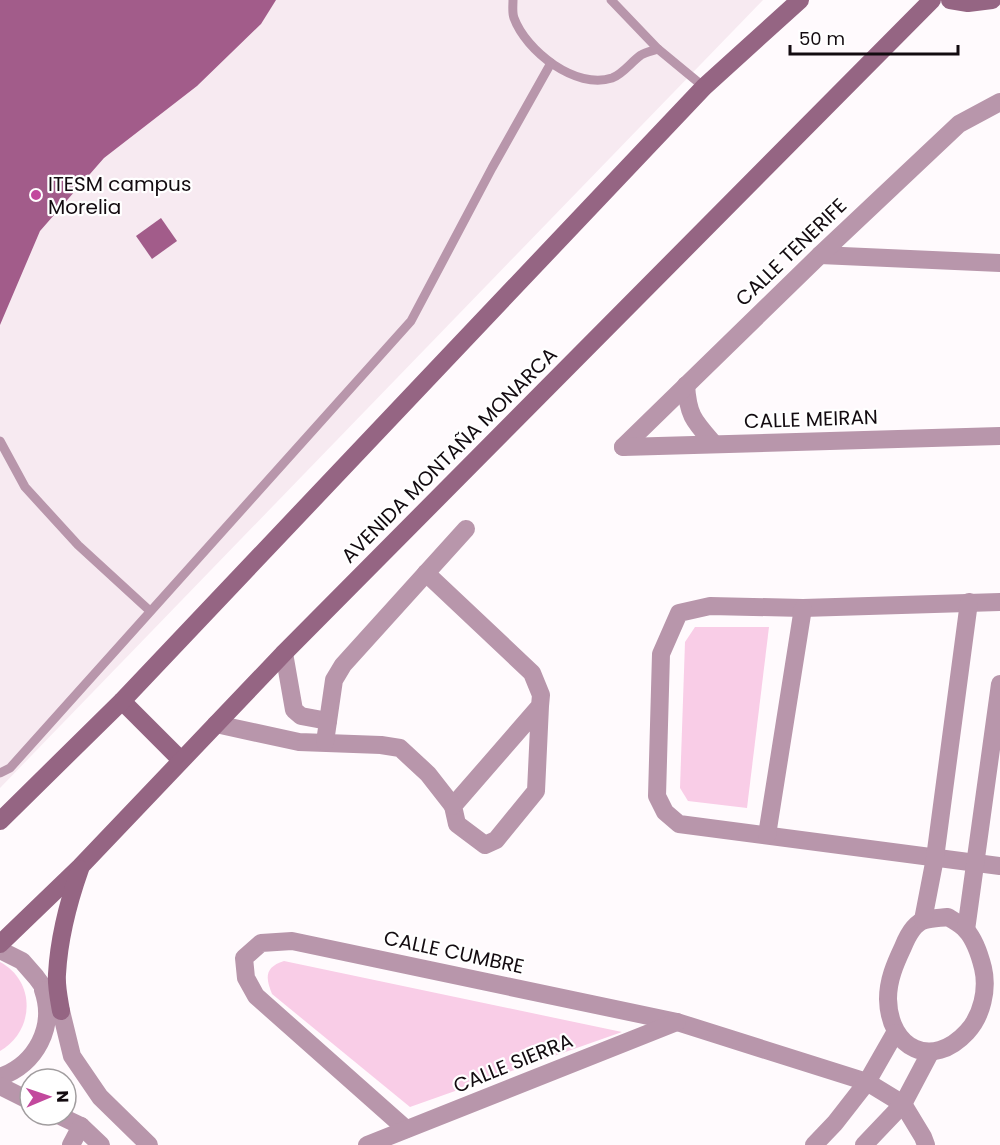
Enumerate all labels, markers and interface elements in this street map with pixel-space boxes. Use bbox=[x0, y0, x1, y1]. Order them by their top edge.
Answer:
scale bar bbox=[790, 18, 958, 56]
text: 50 m bbox=[799, 26, 845, 51]
place label: ITESM campus Morelia bbox=[48, 170, 191, 221]
marker: ITESM campus Morelia bbox=[29, 188, 43, 202]
street label: CALLE TENERIFE bbox=[729, 192, 853, 312]
street label: AVENIDA MONTAÑA MONARCA bbox=[335, 341, 563, 569]
street label: CALLE MEIRAN bbox=[744, 403, 878, 435]
street label: CALLE CUMBRE bbox=[381, 923, 527, 981]
street label: CALLE SIERRA bbox=[449, 1026, 577, 1100]
north arrow bbox=[18, 1067, 78, 1127]
text: N bbox=[51, 1090, 74, 1103]

